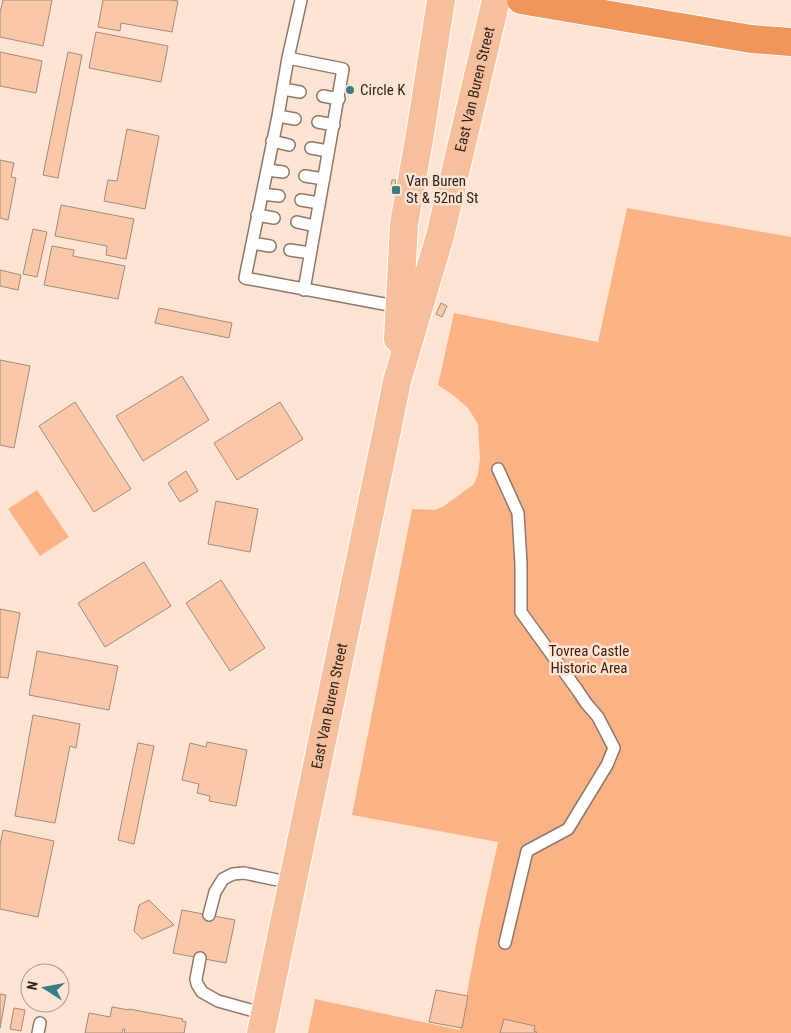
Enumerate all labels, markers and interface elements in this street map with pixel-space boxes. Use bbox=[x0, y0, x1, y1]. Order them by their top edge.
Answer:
street label: East Van Buren Street bbox=[451, 25, 498, 154]
place label: Circle K bbox=[360, 81, 406, 99]
marker: Circle K bbox=[344, 84, 356, 96]
place label: Van Buren St & 52nd St bbox=[406, 172, 478, 207]
marker: Van Buren St & 52nd St bbox=[390, 184, 402, 196]
street label: East Van Buren Street bbox=[307, 641, 351, 771]
park label: Tovrea Castle Historic Area bbox=[549, 642, 629, 677]
north arrow bbox=[20, 963, 70, 1013]
text: N bbox=[24, 980, 41, 991]

